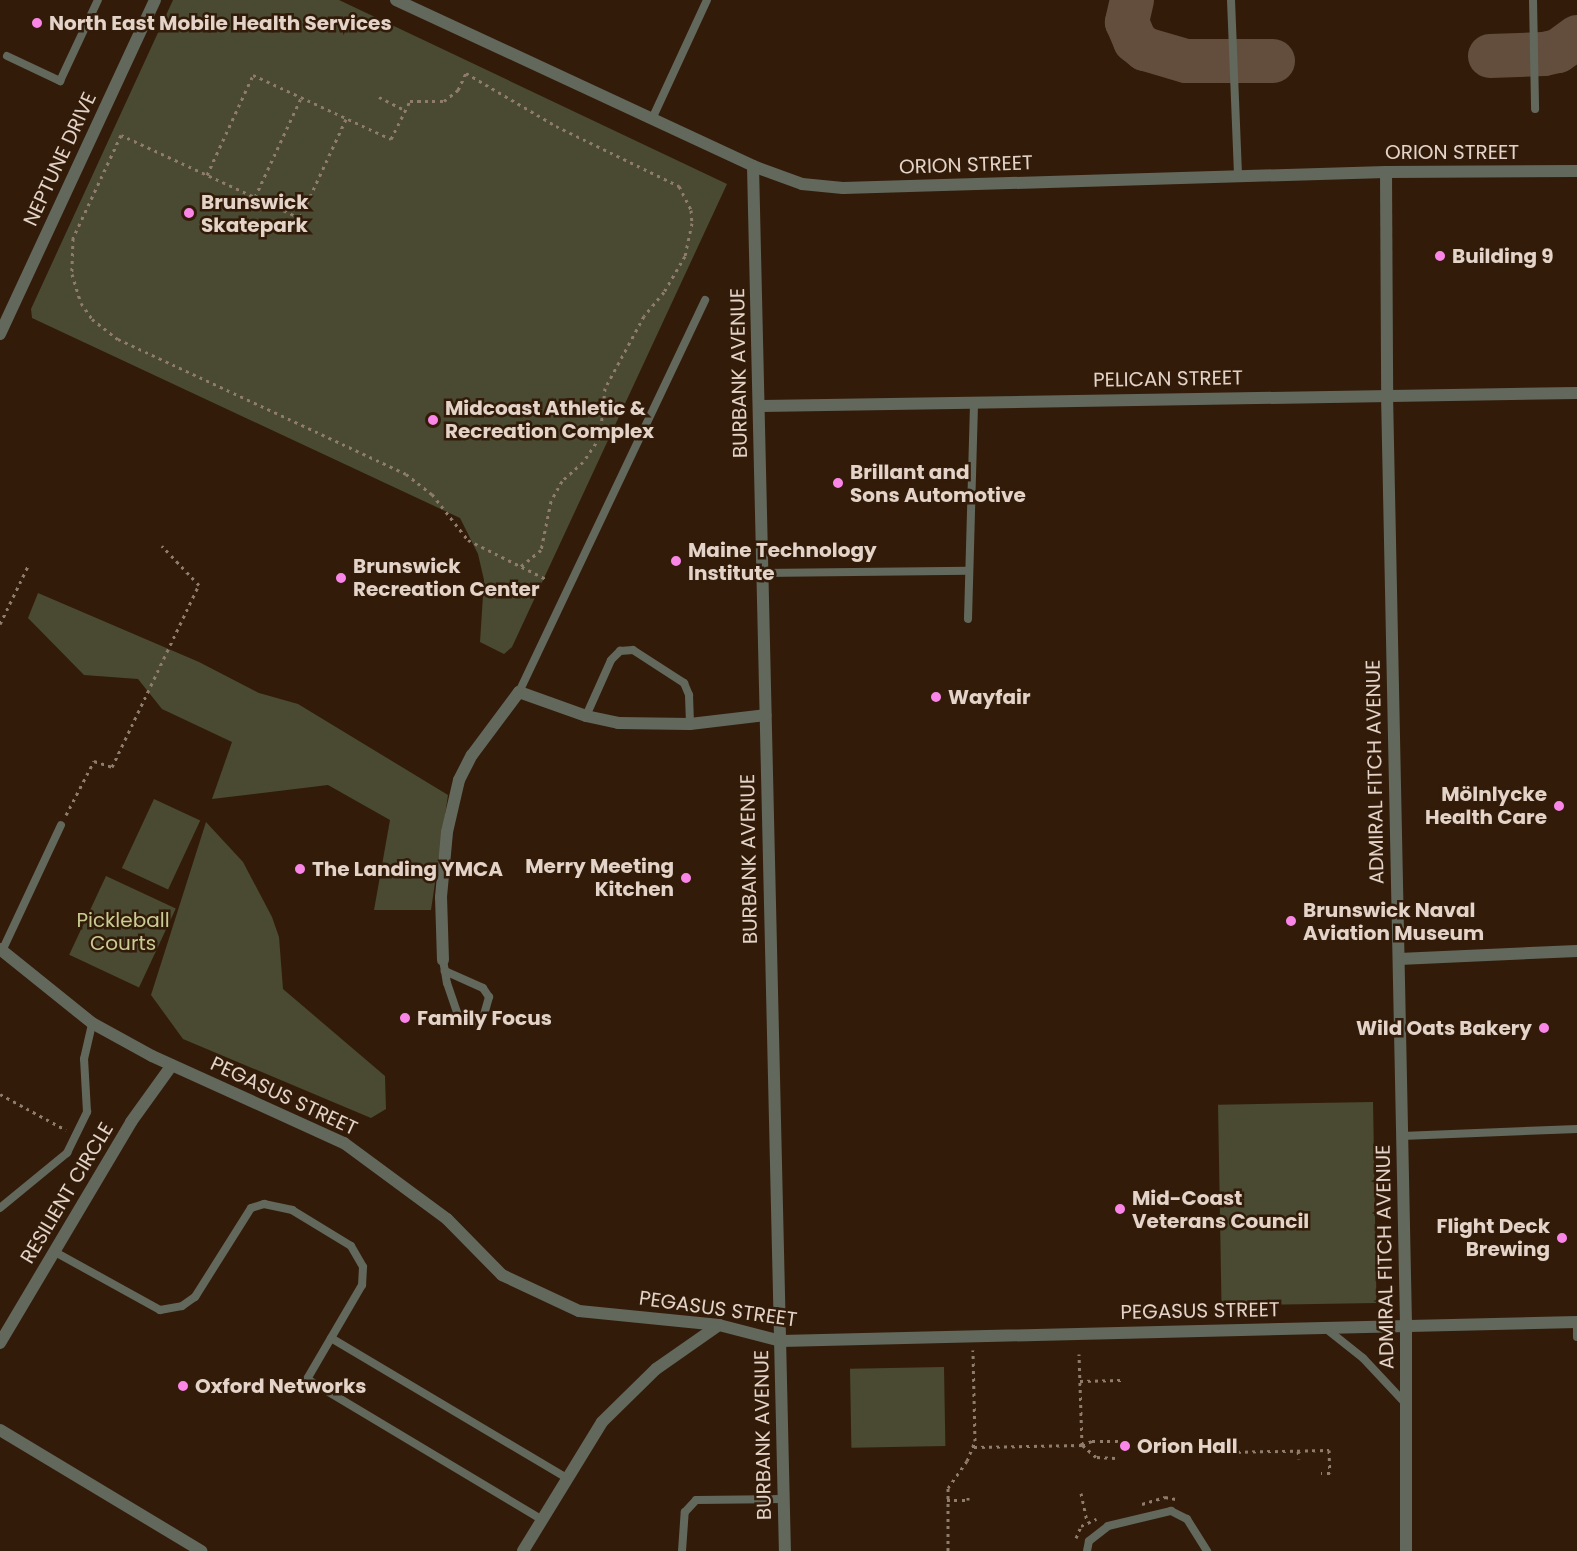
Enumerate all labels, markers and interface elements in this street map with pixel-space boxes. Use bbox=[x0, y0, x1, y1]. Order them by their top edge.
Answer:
place label: North East Mobile Health Services bbox=[49, 11, 392, 35]
marker: North East Mobile Health Services bbox=[30, 16, 44, 30]
street label: NEPTUNE DRIVE bbox=[19, 88, 101, 230]
street label: ORION STREET bbox=[1385, 140, 1519, 164]
street label: ORION STREET bbox=[899, 151, 1033, 179]
place label: Brunswick Skatepark bbox=[201, 190, 309, 237]
marker: Brunswick Skatepark bbox=[182, 206, 196, 220]
place label: Building 9 bbox=[1452, 244, 1554, 268]
marker: Building 9 bbox=[1433, 249, 1447, 263]
street label: BURBANK AVENUE bbox=[726, 288, 752, 458]
street label: PELICAN STREET bbox=[1093, 366, 1243, 392]
place label: Midcoast Athletic & Recreation Complex bbox=[445, 396, 654, 443]
marker: Midcoast Athletic & Recreation Complex bbox=[426, 413, 440, 427]
place label: Brillant and Sons Automotive bbox=[850, 460, 1026, 507]
marker: Brillant and Sons Automotive bbox=[831, 476, 845, 490]
place label: Maine Technology Institute bbox=[688, 538, 877, 585]
place label: Brunswick Recreation Center bbox=[353, 554, 539, 601]
marker: Maine Technology Institute bbox=[669, 554, 683, 568]
marker: Brunswick Recreation Center bbox=[334, 571, 348, 585]
street label: ADMIRAL FITCH AVENUE bbox=[1361, 659, 1389, 885]
place label: Wayfair bbox=[948, 685, 1030, 709]
marker: Wayfair bbox=[929, 690, 943, 704]
street label: BURBANK AVENUE bbox=[736, 774, 762, 944]
place label: Mölnlycke Health Care bbox=[1425, 783, 1547, 830]
marker: Mölnlycke Health Care bbox=[1552, 799, 1566, 813]
place label: Merry Meeting Kitchen bbox=[525, 855, 674, 902]
place label: The Landing YMCA bbox=[312, 857, 503, 881]
marker: The Landing YMCA bbox=[293, 862, 307, 876]
marker: Merry Meeting Kitchen bbox=[679, 871, 693, 885]
place label: Brunswick Naval Aviation Museum bbox=[1303, 898, 1484, 945]
park label: Pickleball Courts bbox=[76, 909, 170, 956]
marker: Brunswick Naval Aviation Museum bbox=[1284, 914, 1298, 928]
place label: Family Focus bbox=[417, 1006, 552, 1030]
marker: Family Focus bbox=[398, 1011, 412, 1025]
place label: Wild Oats Bakery bbox=[1356, 1016, 1532, 1040]
marker: Wild Oats Bakery bbox=[1537, 1021, 1551, 1035]
street label: PEGASUS STREET bbox=[207, 1051, 361, 1141]
street label: RESILIENT CIRCLE bbox=[16, 1118, 118, 1268]
street label: ADMIRAL FITCH AVENUE bbox=[1371, 1144, 1399, 1370]
place label: Mid-Coast Veterans Council bbox=[1132, 1186, 1309, 1233]
marker: Mid-Coast Veterans Council bbox=[1113, 1202, 1127, 1216]
place label: Flight Deck Brewing bbox=[1437, 1214, 1550, 1261]
marker: Flight Deck Brewing bbox=[1555, 1231, 1569, 1245]
street label: PEGASUS STREET bbox=[637, 1286, 799, 1332]
street label: PEGASUS STREET bbox=[1120, 1298, 1280, 1324]
street label: BURBANK AVENUE bbox=[750, 1350, 776, 1520]
place label: Oxford Networks bbox=[195, 1374, 366, 1398]
marker: Oxford Networks bbox=[176, 1379, 190, 1393]
place label: Orion Hall bbox=[1137, 1434, 1238, 1458]
marker: Orion Hall bbox=[1118, 1439, 1132, 1453]

